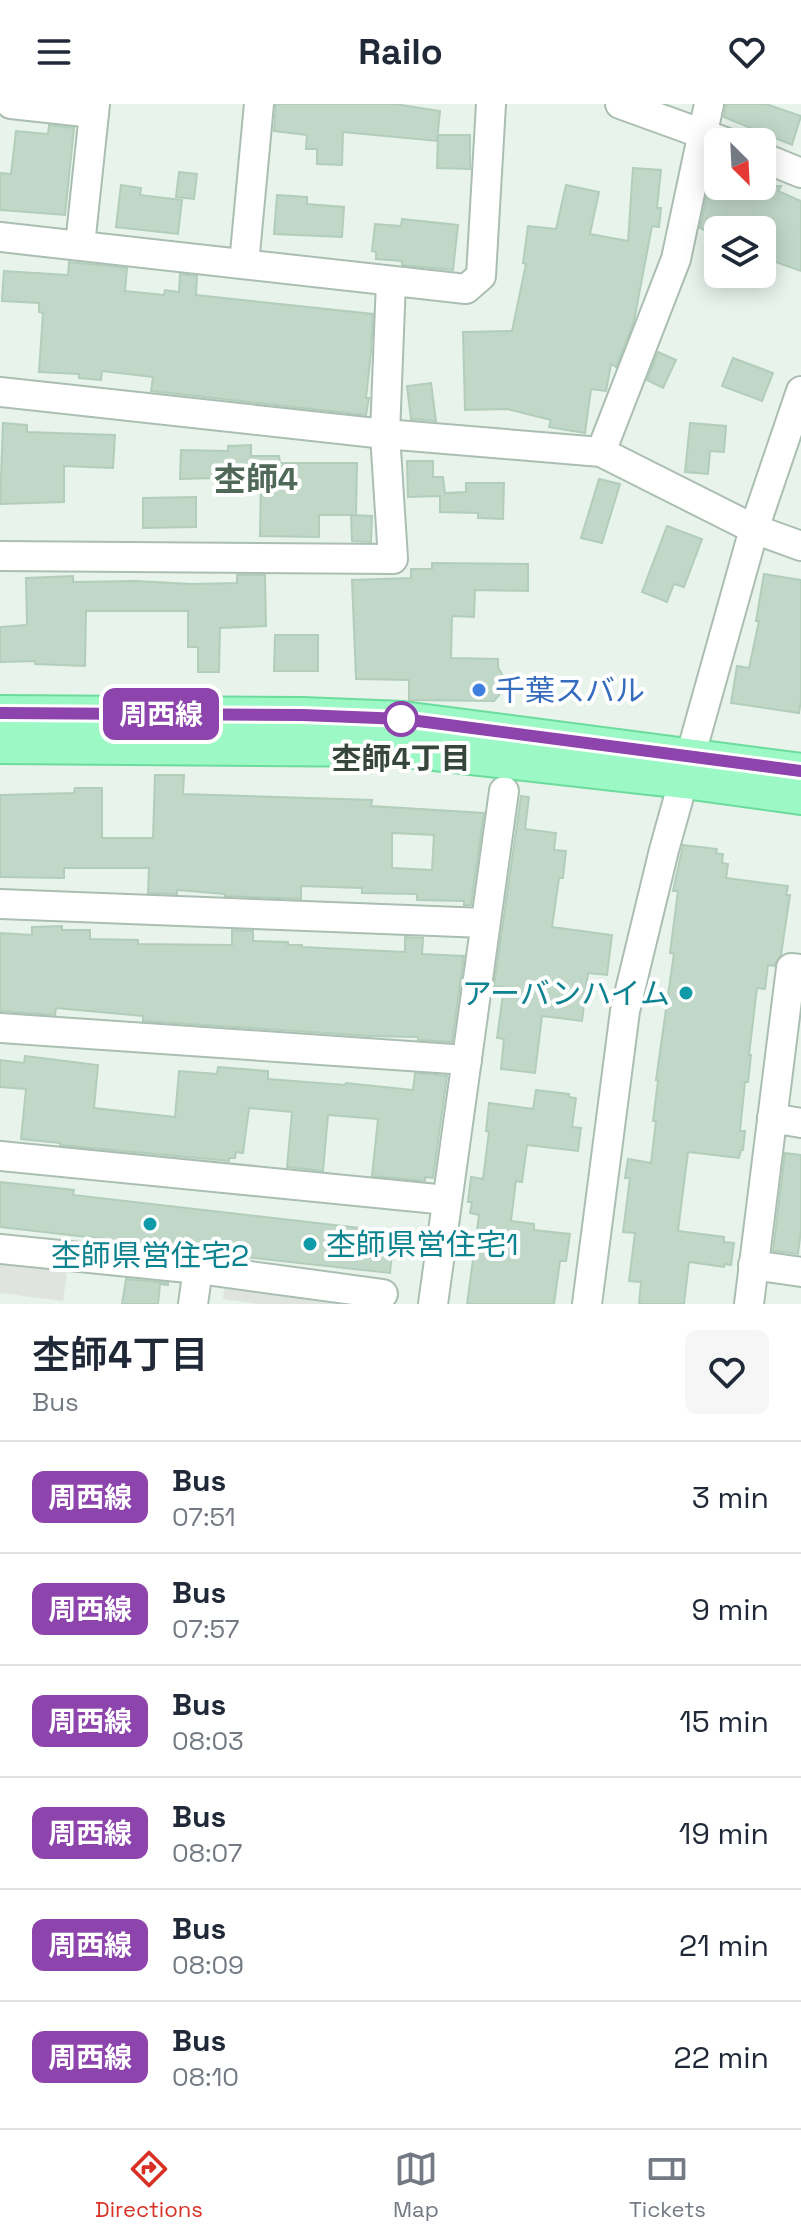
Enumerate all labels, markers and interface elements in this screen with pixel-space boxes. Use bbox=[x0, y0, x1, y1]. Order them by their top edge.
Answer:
text: Railo bbox=[358, 29, 443, 75]
icon: menu bbox=[32, 30, 76, 74]
icon: heart bbox=[725, 30, 769, 74]
north arrow bbox=[704, 128, 776, 200]
map controls bbox=[704, 128, 776, 288]
button: layers bbox=[704, 216, 776, 288]
district label: 杢師4 bbox=[214, 459, 298, 499]
place label: 千葉スバル bbox=[495, 671, 645, 710]
marker: 千葉スバル bbox=[470, 681, 488, 699]
line badge: 周西線 bbox=[115, 688, 207, 740]
text: 周西線 bbox=[119, 696, 203, 732]
marker: 杢師4丁目 bbox=[384, 702, 418, 736]
place label: 杢師4丁目 bbox=[331, 739, 471, 778]
place label: アーバンハイム bbox=[462, 974, 670, 1013]
marker: アーバンハイム bbox=[677, 984, 695, 1002]
marker: 杢師県営住宅2 bbox=[141, 1215, 159, 1233]
place label: 杢師県営住宅1 bbox=[326, 1225, 519, 1264]
marker: 杢師県営住宅1 bbox=[301, 1235, 319, 1253]
place label: 杢師県営住宅2 bbox=[51, 1236, 249, 1275]
button: heart bbox=[685, 1330, 769, 1414]
text: 杢師4丁目 bbox=[32, 1331, 208, 1379]
text: Bus bbox=[32, 1385, 79, 1419]
text: Bus bbox=[172, 1461, 226, 1500]
text: 3 min bbox=[692, 1478, 769, 1517]
text: 周西線 bbox=[48, 1479, 132, 1515]
text: 07:51 bbox=[172, 1500, 236, 1534]
text: Bus bbox=[172, 1573, 226, 1612]
text: 9 min bbox=[691, 1590, 769, 1629]
text: 周西線 bbox=[48, 1591, 132, 1627]
text: 07:57 bbox=[172, 1612, 239, 1646]
text: Bus bbox=[172, 1685, 226, 1724]
text: 15 min bbox=[679, 1702, 769, 1741]
text: 周西線 bbox=[48, 1703, 132, 1739]
text: 08:03 bbox=[172, 1724, 244, 1758]
text: Bus bbox=[172, 1797, 226, 1836]
text: 19 min bbox=[679, 1814, 769, 1853]
text: 周西線 bbox=[48, 1815, 132, 1851]
text: 08:07 bbox=[172, 1836, 242, 1870]
text: Bus bbox=[172, 1909, 226, 1948]
text: 21 min bbox=[679, 1926, 769, 1965]
text: 周西線 bbox=[48, 1927, 132, 1963]
text: 08:09 bbox=[172, 1948, 244, 1982]
text: Bus bbox=[172, 2021, 226, 2060]
text: 22 min bbox=[674, 2038, 769, 2077]
text: 周西線 bbox=[48, 2039, 132, 2075]
text: 08:10 bbox=[172, 2060, 239, 2094]
tab: Directions bbox=[95, 2147, 203, 2223]
tab: Map bbox=[393, 2147, 439, 2223]
tab: Tickets bbox=[629, 2147, 706, 2223]

